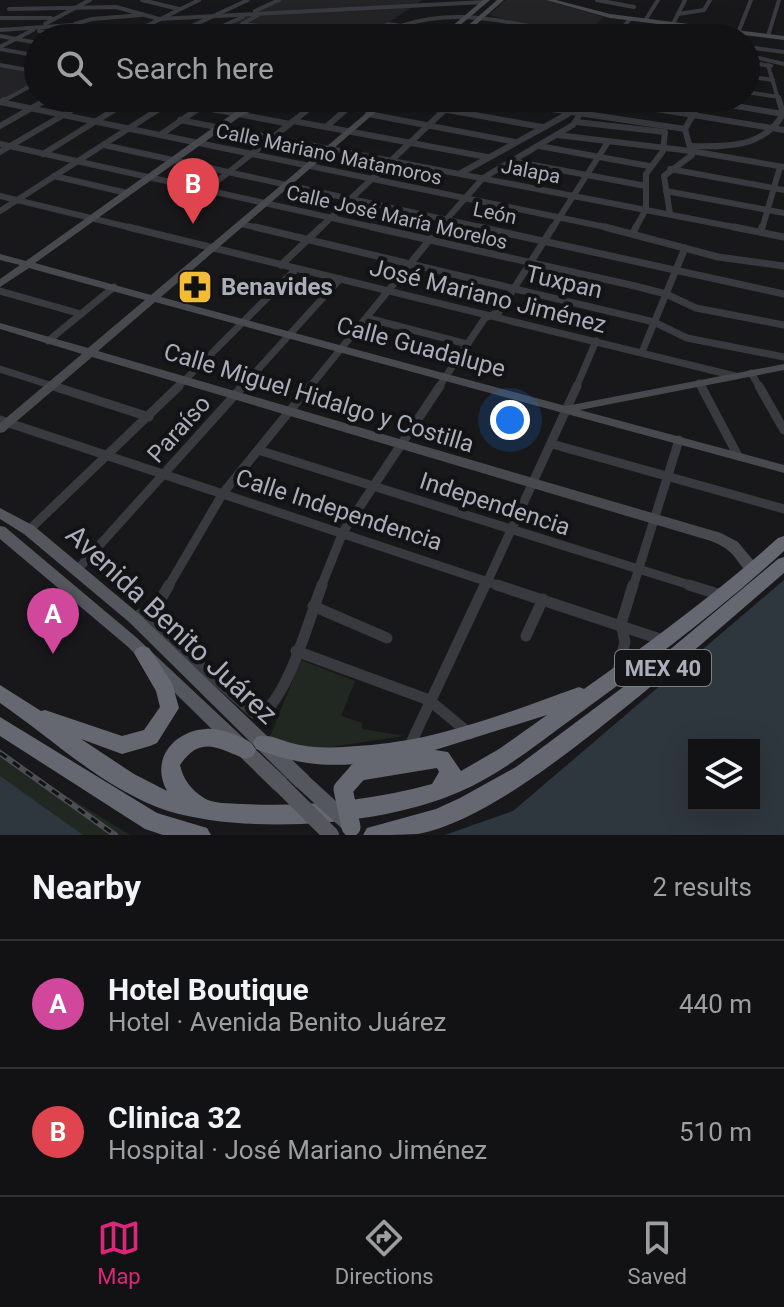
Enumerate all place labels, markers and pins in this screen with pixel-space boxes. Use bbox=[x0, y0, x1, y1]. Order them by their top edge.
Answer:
pin: B bbox=[167, 158, 219, 224]
pharmacy icon: Benavides bbox=[176, 268, 214, 306]
place label: Benavides bbox=[221, 273, 333, 301]
pin: A bbox=[27, 588, 79, 654]

